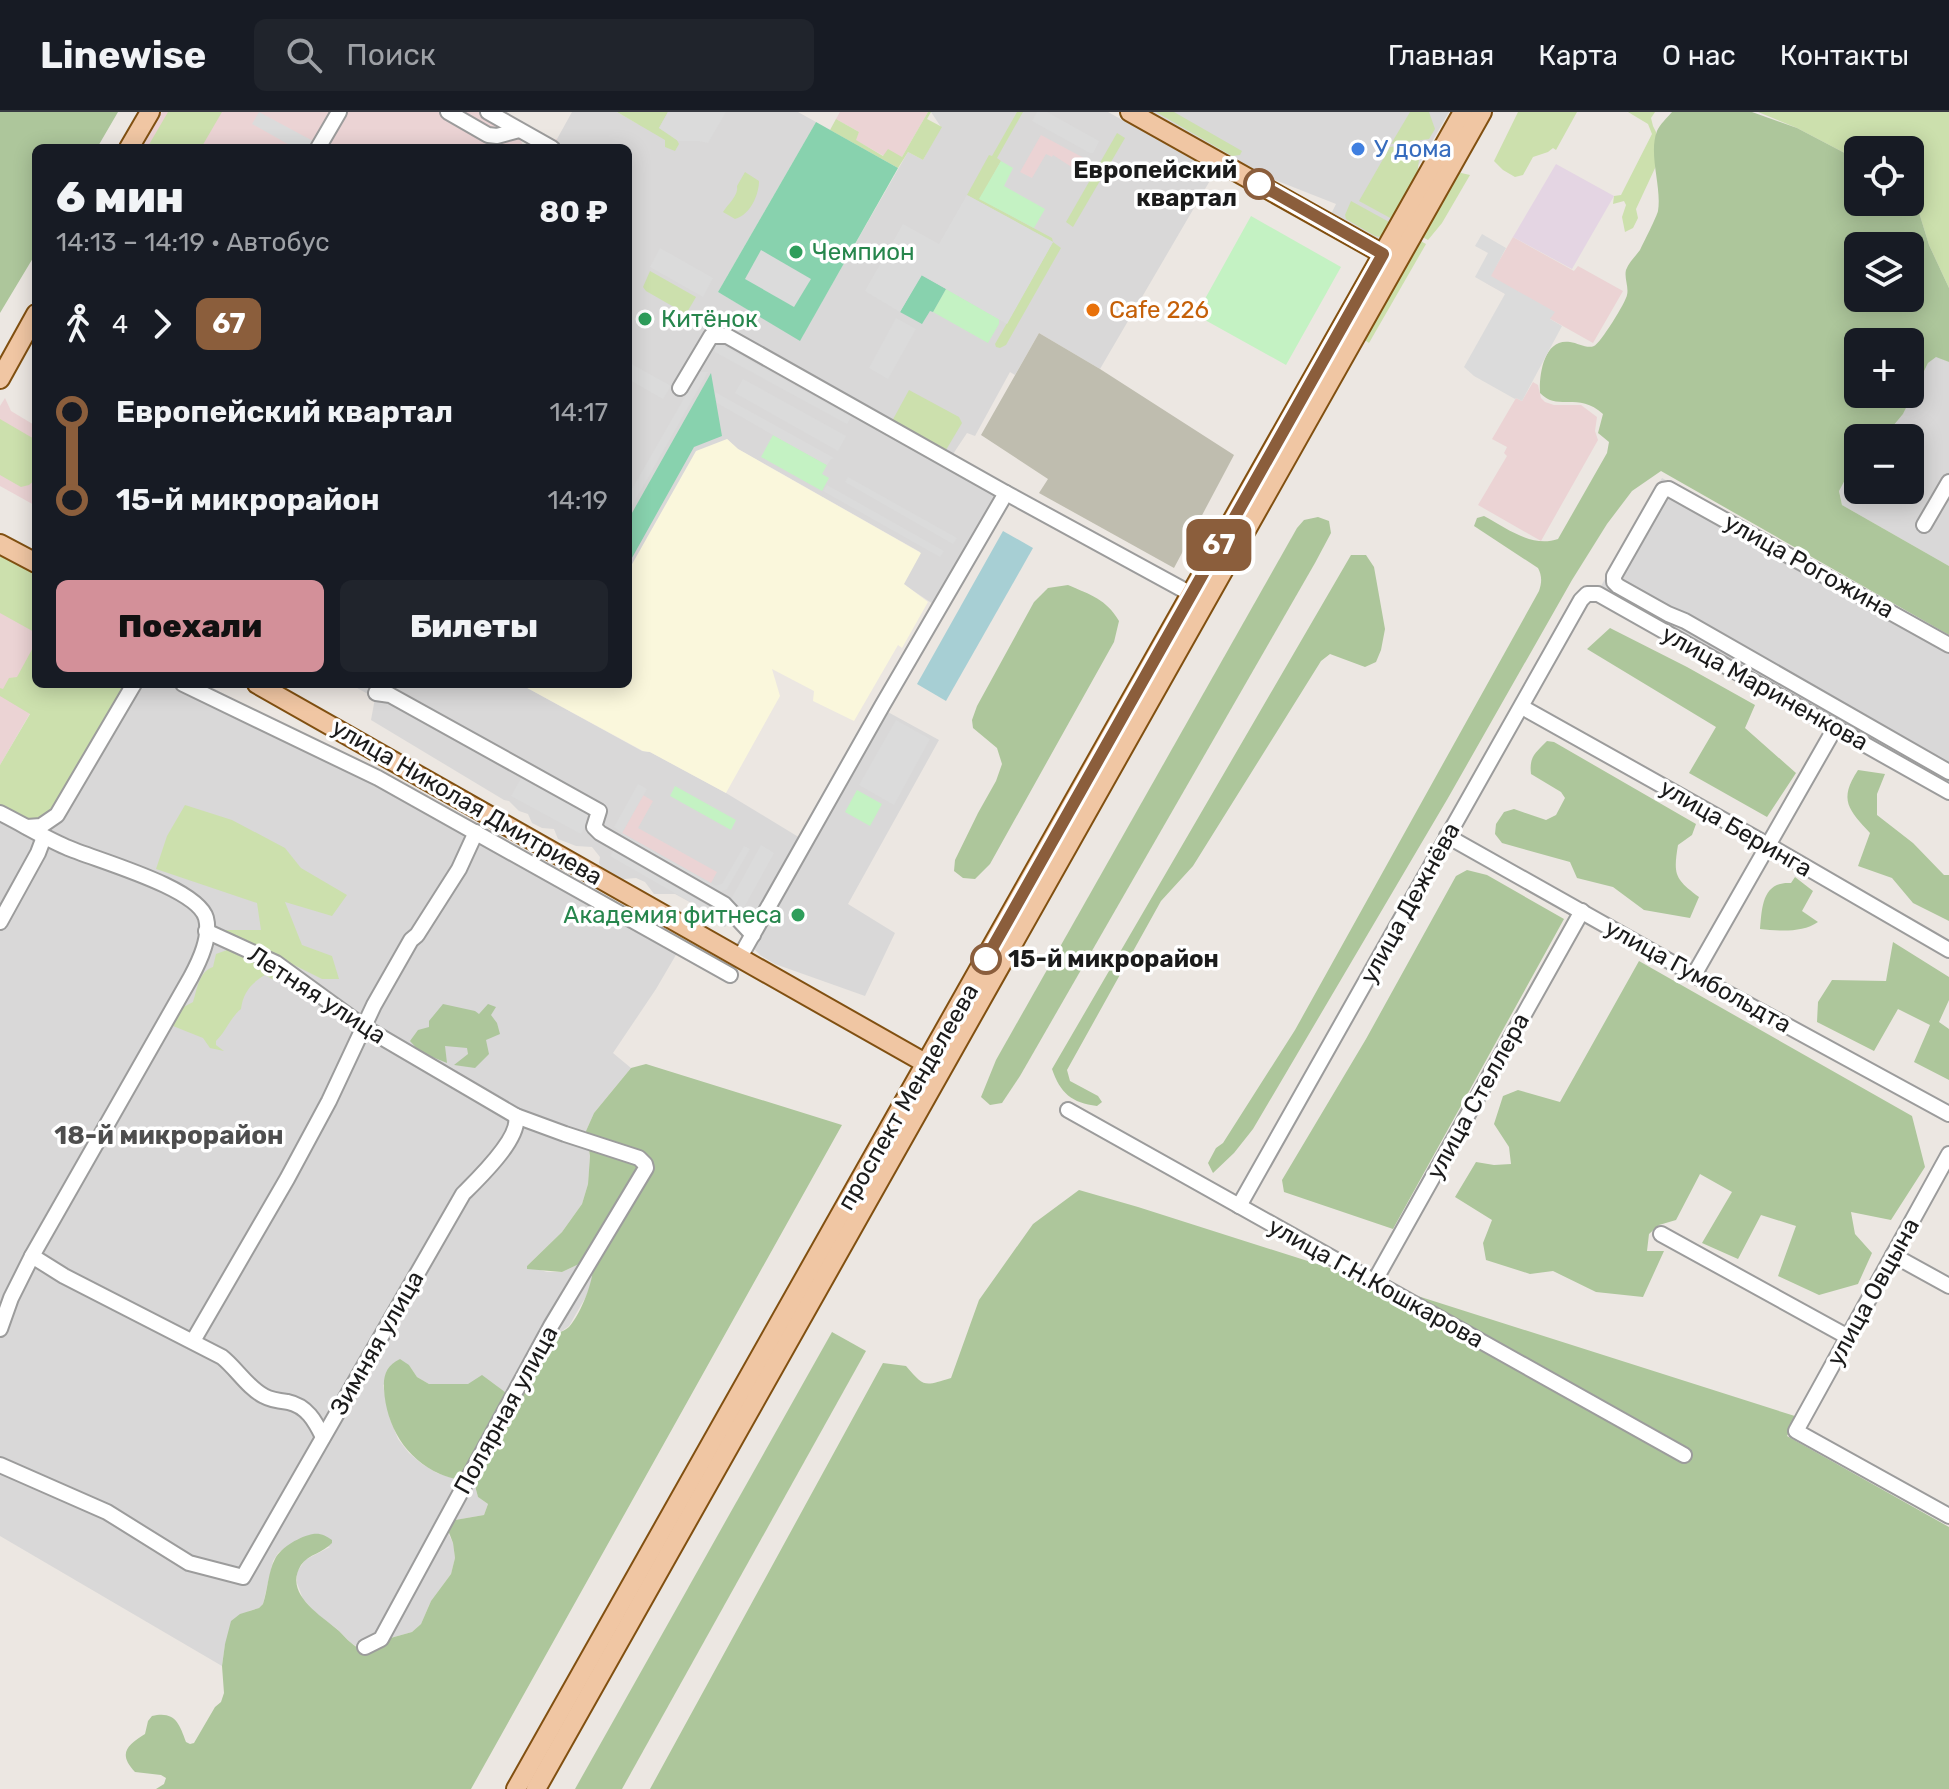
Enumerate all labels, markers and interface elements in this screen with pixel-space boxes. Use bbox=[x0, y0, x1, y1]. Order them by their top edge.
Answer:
search box bbox=[254, 19, 814, 91]
text: Linewise bbox=[40, 32, 206, 78]
icon: search bbox=[282, 33, 326, 77]
text: Поиск bbox=[346, 37, 436, 73]
text: Главная bbox=[1388, 39, 1494, 72]
text: Карта bbox=[1538, 39, 1618, 72]
text: О нас bbox=[1662, 39, 1736, 72]
text: Контакты bbox=[1780, 39, 1909, 72]
place label: У дома bbox=[1374, 135, 1452, 163]
map controls bbox=[1844, 136, 1924, 504]
button: locate bbox=[1844, 136, 1924, 216]
marker: У дома bbox=[1349, 140, 1367, 158]
place label: Европейский квартал bbox=[1073, 156, 1237, 212]
marker: Европейский квартал bbox=[1244, 169, 1274, 199]
text: 6 мин bbox=[56, 171, 184, 223]
text: 80 ₽ bbox=[539, 194, 608, 230]
text: 14:13 – 14:19 · Автобус bbox=[56, 227, 330, 258]
button: layers bbox=[1844, 232, 1924, 312]
place label: Чемпион bbox=[812, 238, 915, 266]
marker: Чемпион bbox=[787, 243, 805, 261]
place label: Cafe 226 bbox=[1109, 296, 1209, 324]
marker: Cafe 226 bbox=[1084, 301, 1102, 319]
icon: walk bbox=[56, 302, 100, 346]
icon: forward bbox=[140, 302, 184, 346]
place label: Китёнок bbox=[661, 305, 758, 333]
text: 67 bbox=[212, 307, 245, 340]
text: 4 bbox=[112, 309, 128, 340]
marker: Китёнок bbox=[636, 310, 654, 328]
button: + bbox=[1844, 328, 1924, 408]
text: Европейский квартал bbox=[116, 394, 453, 430]
text: 14:17 bbox=[550, 397, 608, 428]
button: − bbox=[1844, 424, 1924, 504]
text: 15-й микрорайон bbox=[116, 482, 380, 518]
text: 14:19 bbox=[548, 485, 608, 516]
street label: улица Рогожина bbox=[1719, 508, 1899, 624]
line badge: 67 bbox=[1183, 519, 1255, 571]
text: 67 bbox=[1202, 528, 1236, 561]
button: Поехали bbox=[56, 580, 324, 672]
button: Билеты bbox=[340, 580, 608, 672]
street label: улица Мариненкова bbox=[1657, 620, 1873, 756]
street label: улица Николая Дмитриева bbox=[327, 713, 607, 891]
street label: улица Беринга bbox=[1655, 773, 1817, 883]
street label: улица Дежнёва bbox=[1354, 818, 1466, 988]
place label: Академия фитнеса bbox=[563, 901, 782, 929]
marker: Академия фитнеса bbox=[789, 906, 807, 924]
street label: улица Гумбольдта bbox=[1600, 913, 1796, 1039]
street label: Летняя улица bbox=[243, 940, 391, 1050]
marker: 15-й микрорайон bbox=[971, 944, 1001, 974]
place label: 15-й микрорайон bbox=[1008, 945, 1219, 973]
street label: проспект Менделеева bbox=[832, 979, 984, 1215]
street label: улица Стеллера bbox=[1421, 1008, 1535, 1184]
district label: 18-й микрорайон bbox=[54, 1120, 284, 1151]
street label: улица Г.Н.Кошкарова bbox=[1263, 1212, 1489, 1354]
street label: улица Овцына bbox=[1821, 1213, 1925, 1371]
street label: Зимняя улица bbox=[324, 1266, 430, 1420]
street label: Полярная улица bbox=[448, 1321, 564, 1499]

